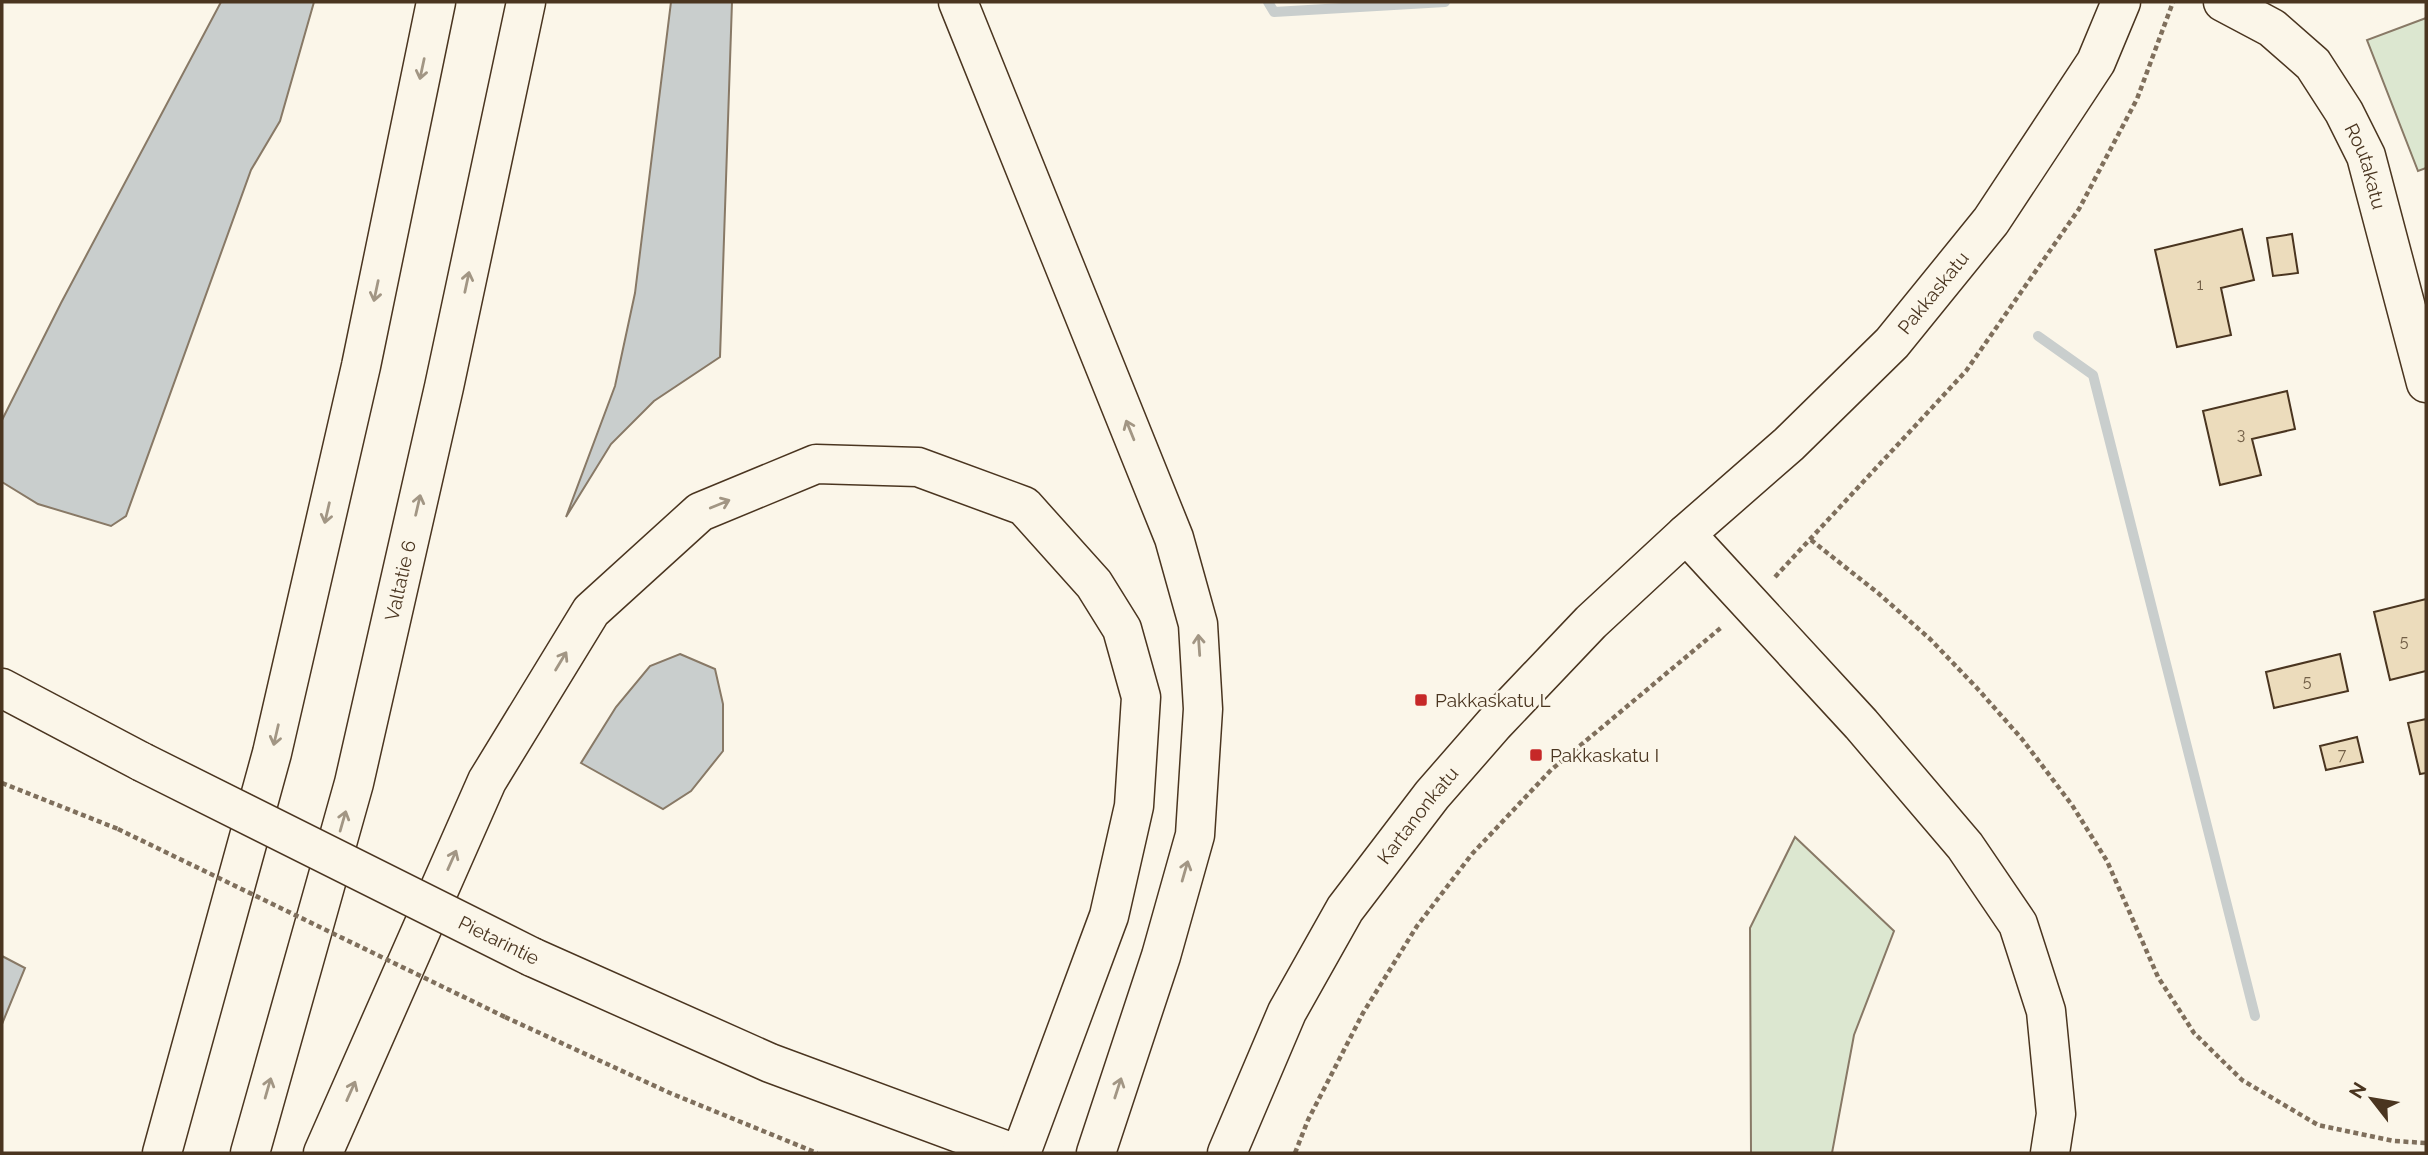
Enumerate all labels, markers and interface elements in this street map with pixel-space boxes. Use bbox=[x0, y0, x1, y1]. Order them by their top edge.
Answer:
one-way arrow bbox=[415, 57, 429, 80]
street label: Routakatu bbox=[2340, 120, 2391, 211]
street label: Pakkaskatu bbox=[1893, 247, 1973, 338]
one-way arrow bbox=[460, 271, 474, 294]
house number: 1 bbox=[2197, 275, 2204, 294]
one-way arrow bbox=[369, 279, 383, 302]
one-way arrow bbox=[1123, 419, 1136, 441]
house number: 3 bbox=[2237, 425, 2245, 444]
one-way arrow bbox=[411, 494, 425, 517]
one-way arrow bbox=[709, 496, 731, 509]
one-way arrow bbox=[320, 502, 333, 524]
street label: Valtatie 6 bbox=[380, 538, 420, 623]
house number: 5 bbox=[2400, 632, 2409, 651]
one-way arrow bbox=[1192, 635, 1205, 657]
one-way arrow bbox=[554, 651, 568, 671]
house number: 5 bbox=[2303, 672, 2312, 691]
place label: Pakkaskatu L bbox=[1435, 689, 1551, 711]
marker: Pakkaskatu L bbox=[1413, 692, 1429, 708]
one-way arrow bbox=[269, 723, 282, 746]
place label: Pakkaskatu I bbox=[1550, 744, 1659, 766]
house number: 7 bbox=[2338, 745, 2347, 764]
marker: Pakkaskatu I bbox=[1528, 747, 1544, 763]
street label: Kartanonkatu bbox=[1373, 762, 1463, 868]
one-way arrow bbox=[338, 811, 351, 833]
one-way arrow bbox=[446, 850, 459, 872]
one-way arrow bbox=[1179, 860, 1192, 883]
street label: Pietarintie bbox=[455, 911, 543, 969]
north arrow bbox=[2337, 1064, 2407, 1134]
one-way arrow bbox=[263, 1077, 276, 1099]
one-way arrow bbox=[1112, 1078, 1125, 1100]
text: N bbox=[2344, 1078, 2371, 1102]
one-way arrow bbox=[345, 1081, 358, 1102]

